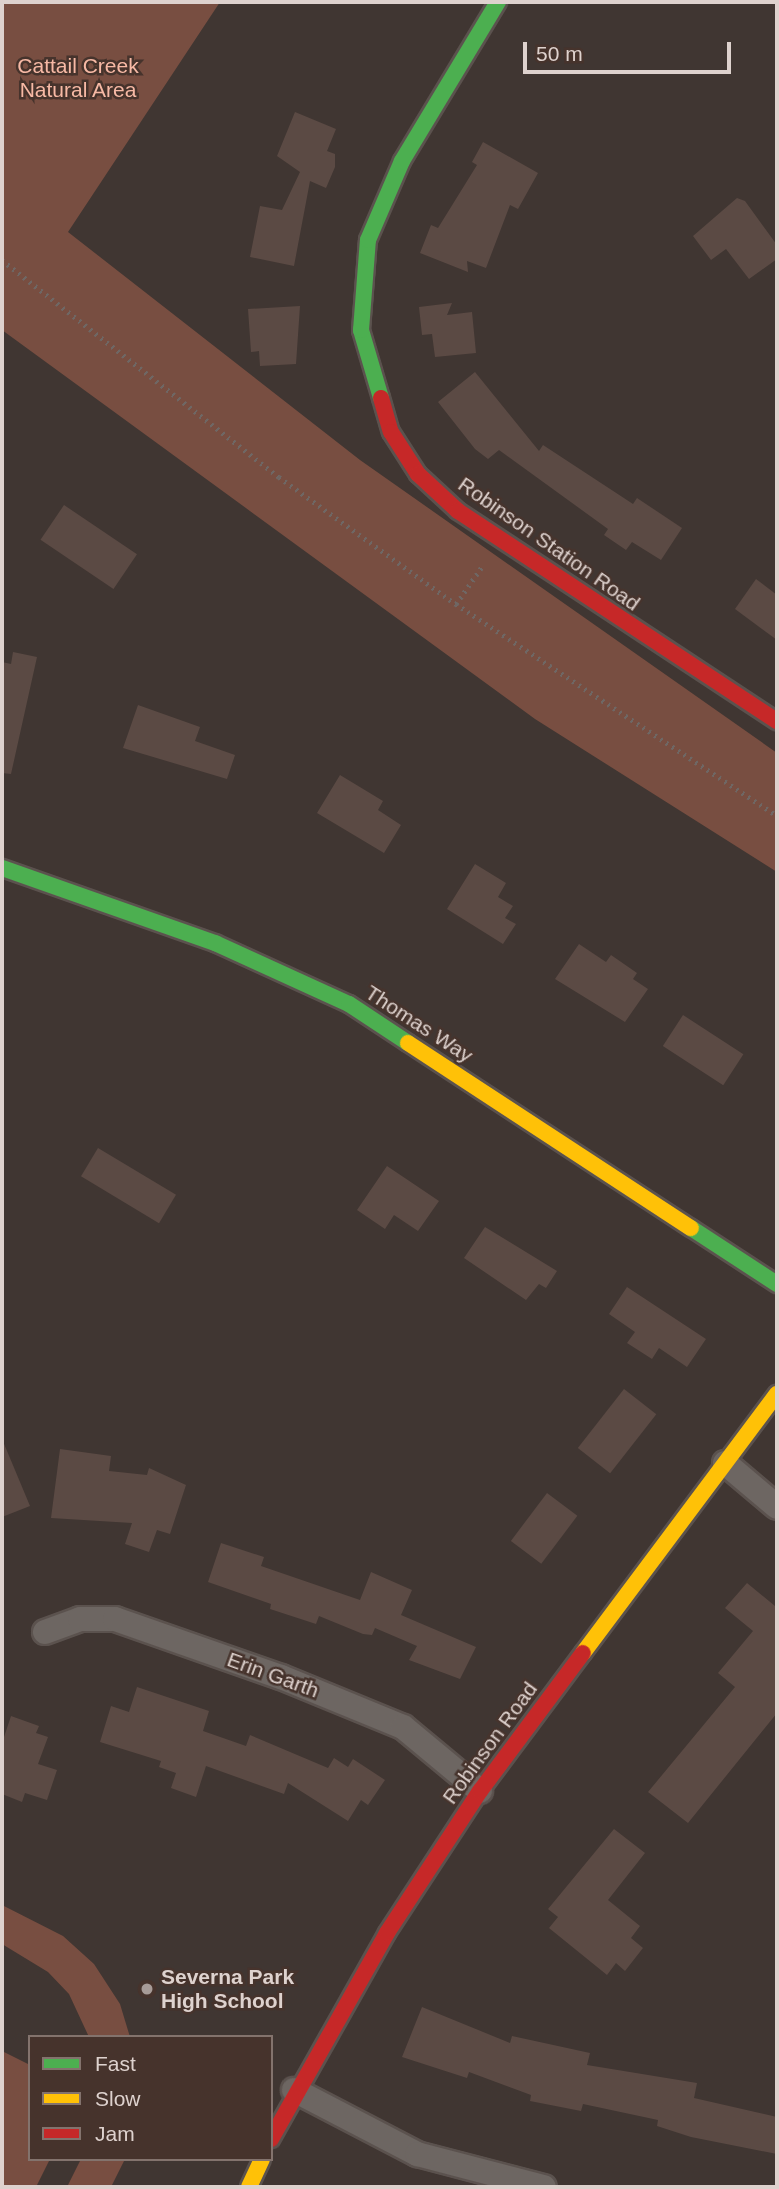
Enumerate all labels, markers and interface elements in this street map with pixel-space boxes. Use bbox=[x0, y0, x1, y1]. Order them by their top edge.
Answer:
scale bar bbox=[527, 28, 735, 72]
text: 50 m bbox=[536, 42, 583, 65]
park label: Cattail Creek Natural Area bbox=[17, 53, 139, 103]
street label: Robinson Station Road bbox=[453, 472, 645, 616]
street label: Thomas Way bbox=[361, 980, 477, 1068]
street label: Erin Garth bbox=[224, 1647, 322, 1703]
street label: Robinson Road bbox=[437, 1677, 543, 1809]
place label: Severna Park High School bbox=[161, 1964, 294, 2014]
marker: Severna Park High School bbox=[139, 1981, 155, 1997]
legend bbox=[28, 2035, 273, 2161]
text: Fast bbox=[95, 2052, 136, 2075]
text: Slow bbox=[95, 2087, 141, 2110]
text: Jam bbox=[95, 2122, 135, 2145]

